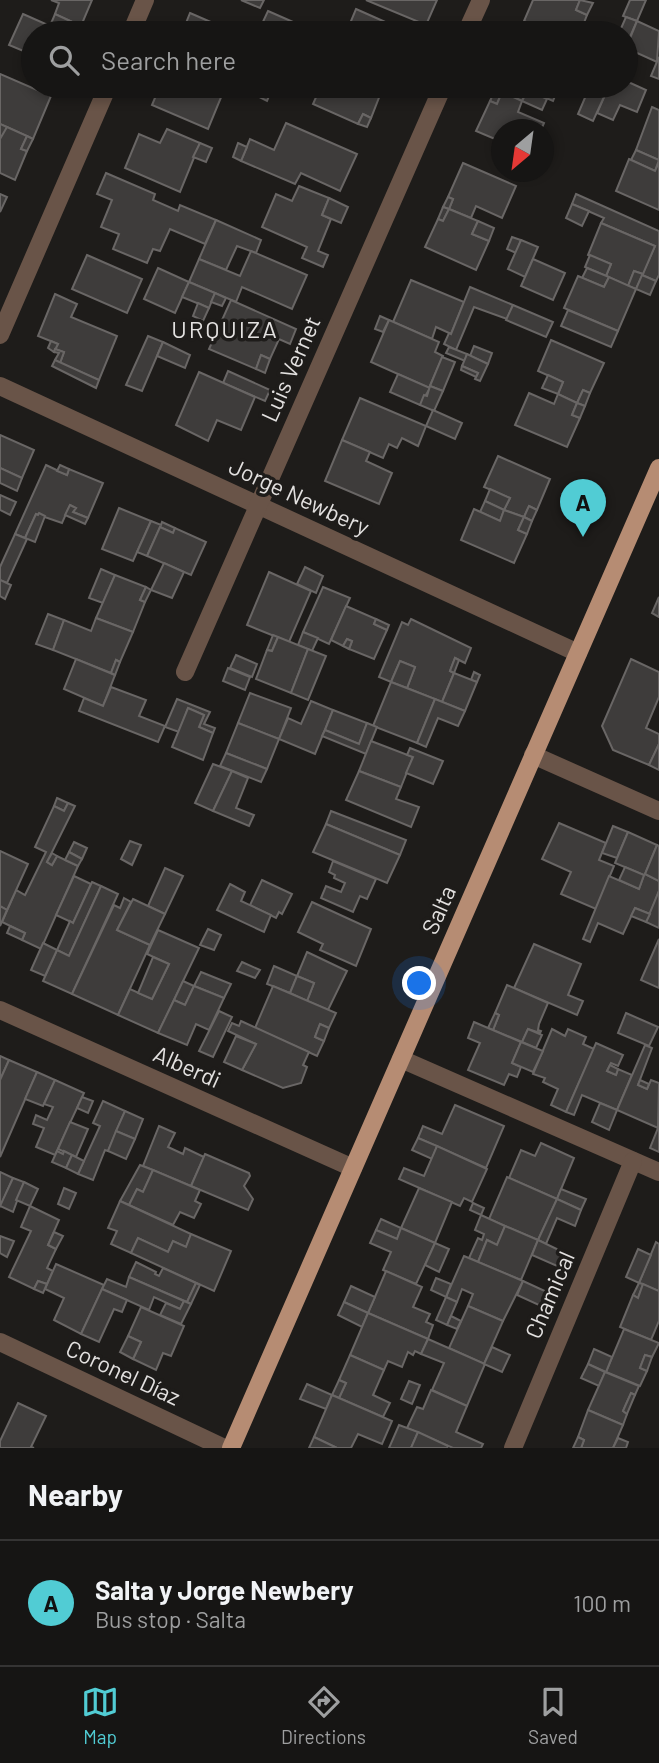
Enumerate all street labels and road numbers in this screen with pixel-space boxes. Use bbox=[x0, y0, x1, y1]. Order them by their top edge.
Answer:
street label: Luis Vernet bbox=[254, 311, 326, 426]
street label: Jorge Newbery bbox=[225, 451, 374, 541]
street label: Salta bbox=[415, 881, 461, 938]
street label: Alberdi bbox=[149, 1039, 225, 1093]
street label: Chamical bbox=[518, 1247, 580, 1342]
street label: Coronel Díaz bbox=[62, 1333, 185, 1411]

